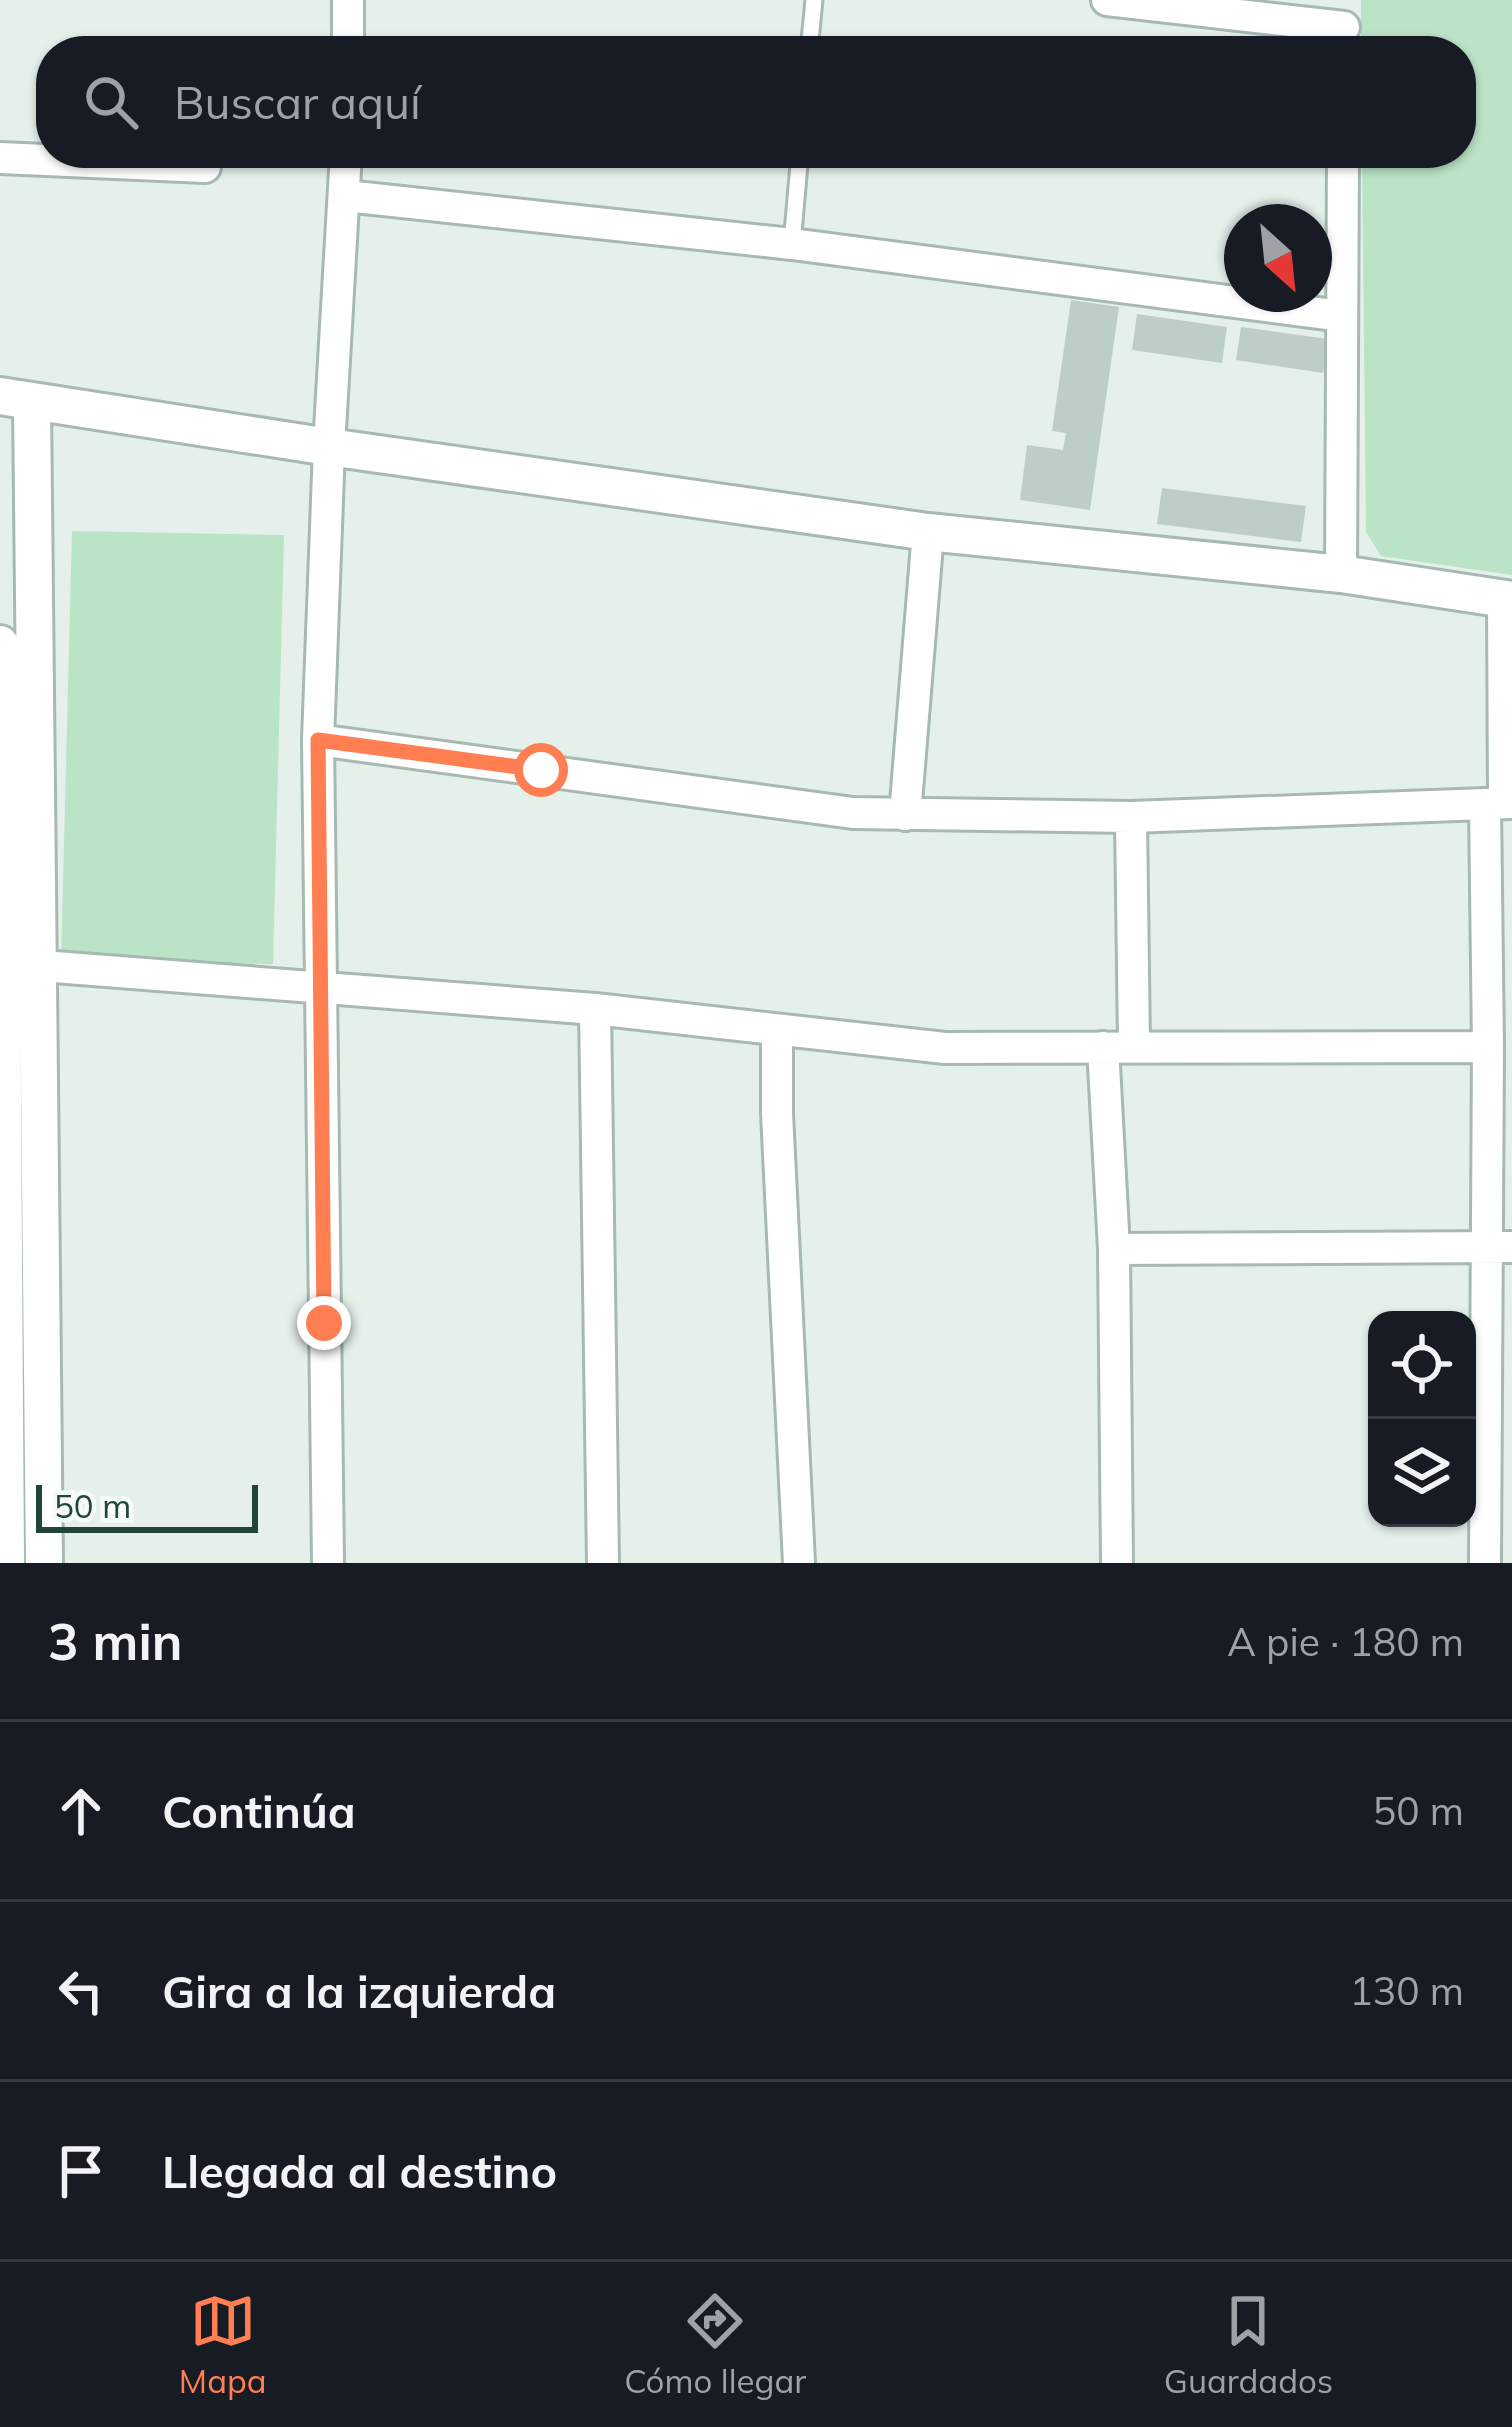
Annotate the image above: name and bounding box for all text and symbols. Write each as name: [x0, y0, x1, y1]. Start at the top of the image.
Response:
search box: [36, 36, 1476, 168]
icon: search: [78, 69, 144, 135]
text: Buscar aquí: [174, 74, 421, 130]
north arrow: [1224, 204, 1332, 312]
route start: [514, 743, 568, 797]
route end: [297, 1296, 351, 1350]
map controls: [1368, 1311, 1476, 1527]
button: locate: [1368, 1311, 1476, 1419]
button: layers: [1368, 1419, 1476, 1527]
scale bar: [36, 1479, 258, 1532]
text: 50 m: [54, 1485, 131, 1526]
text: 3 min: [48, 1609, 183, 1673]
text: A pie · 180 m: [1227, 1617, 1464, 1666]
icon: ahead: [48, 1778, 114, 1844]
text: Continúa: [162, 1783, 356, 1839]
text: 50 m: [1373, 1786, 1464, 1835]
icon: left: [48, 1958, 114, 2024]
text: Gira a la izquierda: [162, 1963, 556, 2019]
text: 130 m: [1349, 1966, 1464, 2015]
icon: arrive: [48, 2138, 114, 2204]
text: Llegada al destino: [162, 2143, 557, 2199]
tab: Mapa: [179, 2288, 267, 2401]
tab: Cómo llegar: [624, 2288, 806, 2401]
tab: Guardados: [1164, 2288, 1333, 2401]

